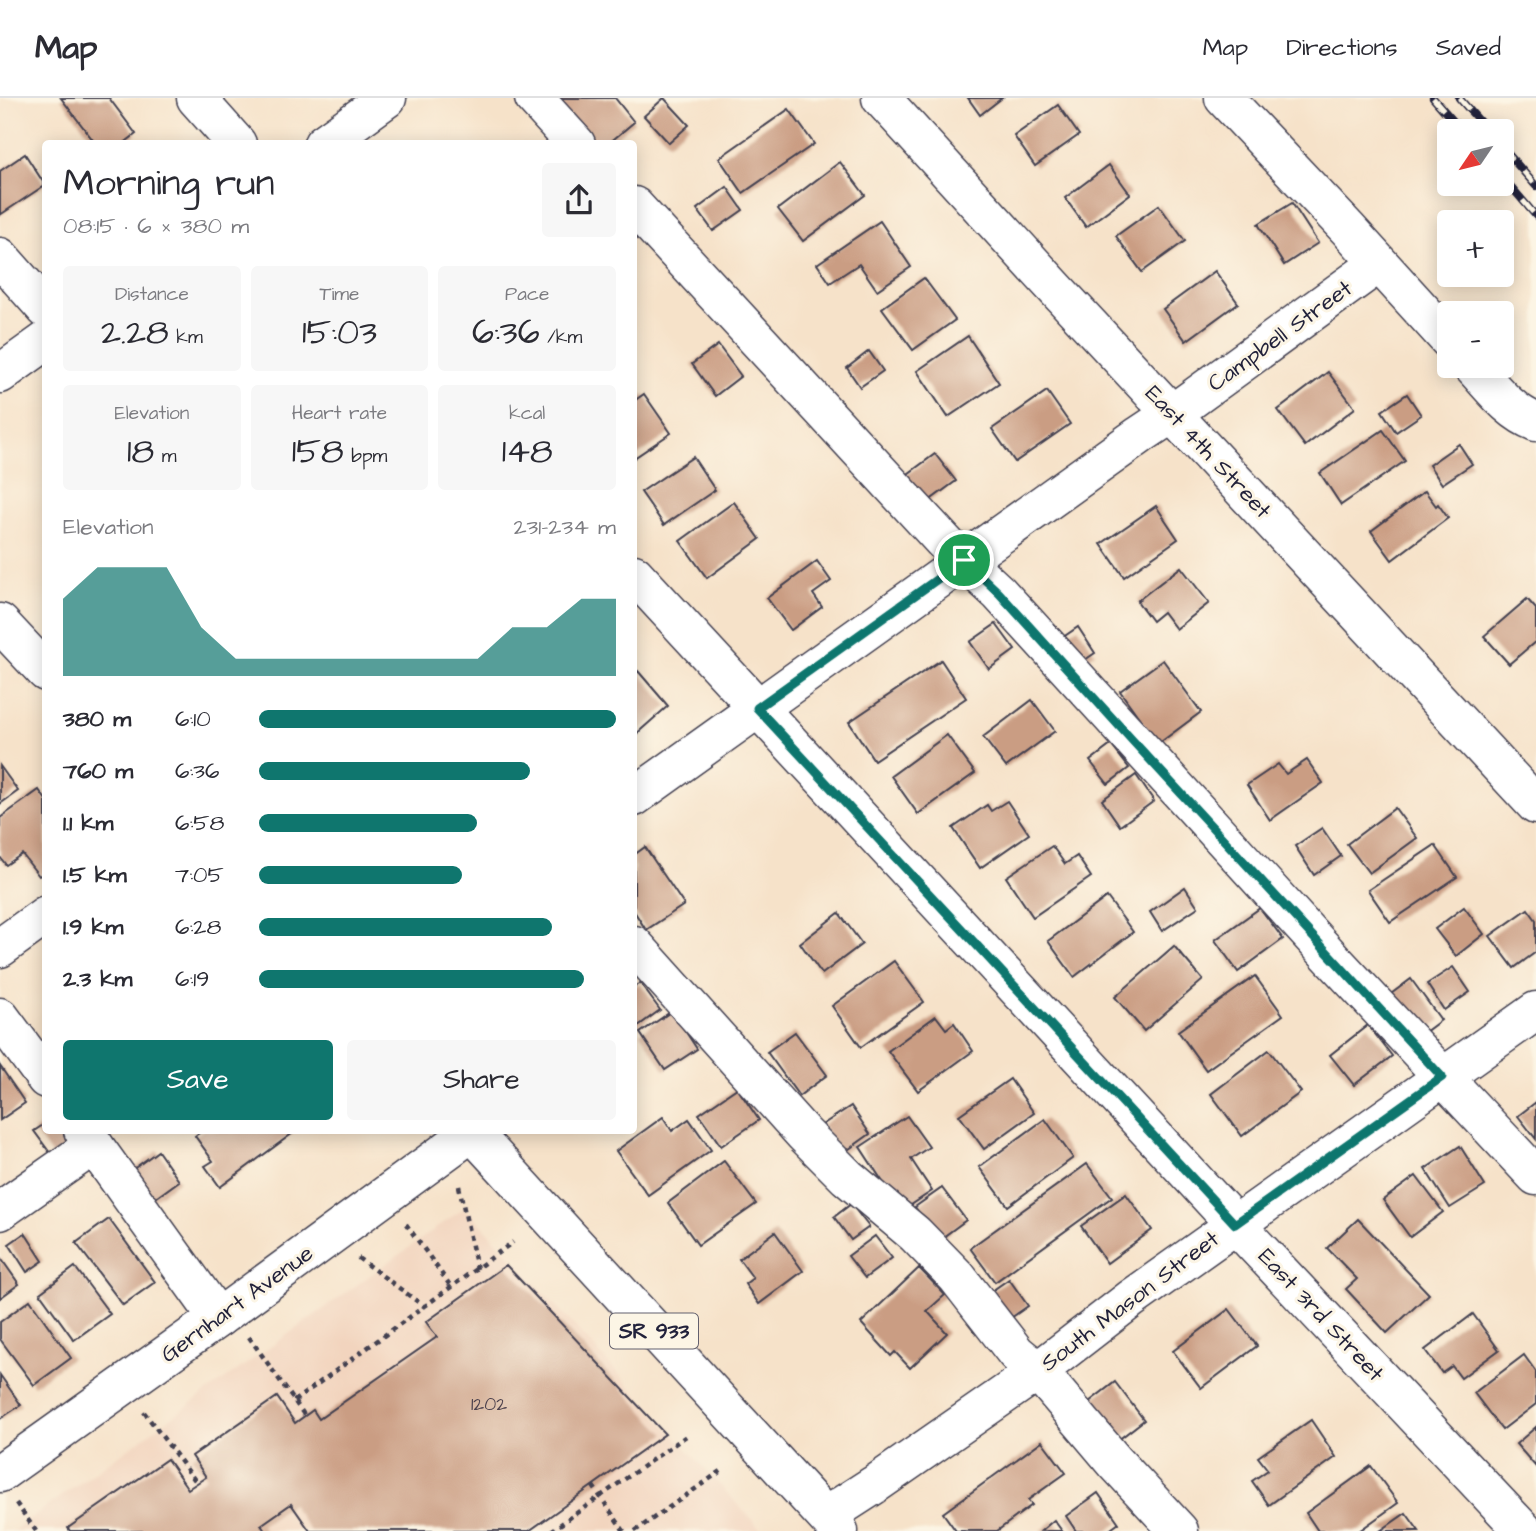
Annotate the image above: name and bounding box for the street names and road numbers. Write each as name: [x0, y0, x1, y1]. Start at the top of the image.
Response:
street label: Campbell Street: [1201, 272, 1359, 399]
street label: East 4th Street: [1138, 378, 1279, 526]
street label: South Mason Street: [1034, 1223, 1227, 1379]
street label: Gernhart Avenue: [154, 1238, 320, 1370]
street label: East 3rd Street: [1251, 1241, 1392, 1389]
road number: SR 933: [610, 1314, 698, 1348]

